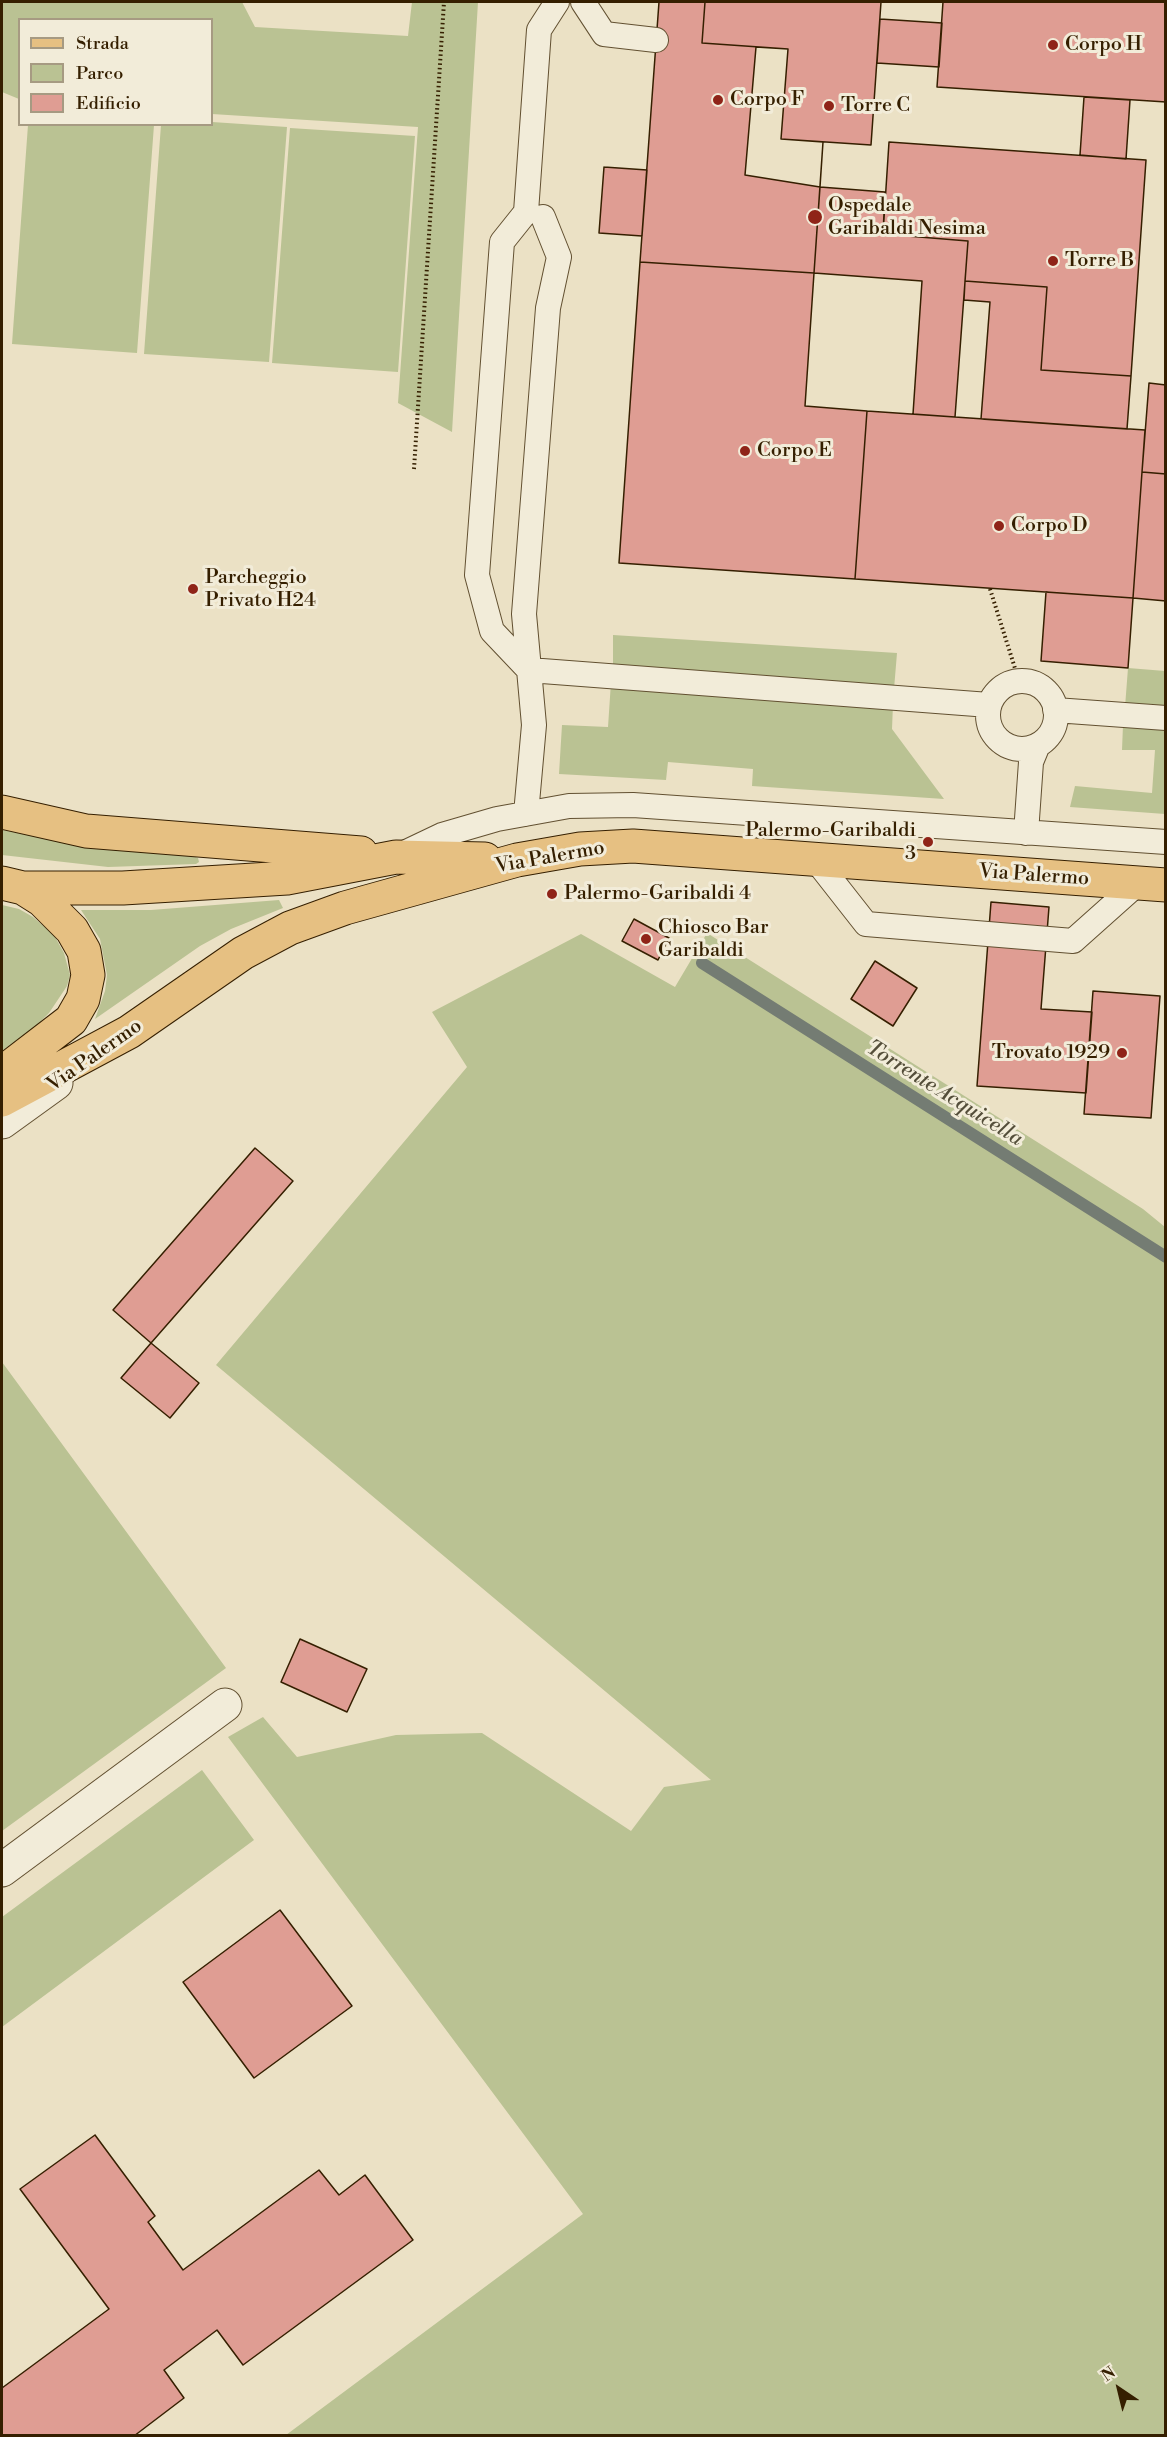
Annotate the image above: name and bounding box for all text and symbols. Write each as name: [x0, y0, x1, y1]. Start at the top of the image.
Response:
legend: [18, 18, 213, 126]
text: Strada: [76, 32, 129, 55]
place label: Corpo H: [1065, 33, 1142, 57]
marker: Corpo H: [1046, 38, 1060, 52]
text: Parco: [76, 62, 123, 85]
place label: Corpo F: [730, 88, 804, 112]
text: Edificio: [76, 92, 141, 115]
marker: Corpo F: [711, 93, 725, 107]
place label: Torre C: [841, 94, 910, 118]
marker: Torre C: [822, 99, 836, 113]
place label: Ospedale Garibaldi Nesima: [828, 194, 986, 241]
marker: Ospedale Garibaldi Nesima: [806, 208, 824, 226]
place label: Torre B: [1065, 249, 1134, 273]
marker: Torre B: [1046, 254, 1060, 268]
place label: Corpo E: [757, 439, 832, 463]
marker: Corpo E: [738, 444, 752, 458]
place label: Corpo D: [1011, 514, 1088, 538]
marker: Corpo D: [992, 519, 1006, 533]
place label: Parcheggio Privato H24: [205, 566, 316, 613]
marker: Parcheggio Privato H24: [186, 582, 200, 596]
place label: Palermo-Garibaldi 3: [745, 819, 916, 866]
marker: Palermo-Garibaldi 3: [921, 835, 935, 849]
street label: Via Palermo: [493, 837, 607, 879]
street label: Via Palermo: [978, 860, 1090, 892]
place label: Palermo-Garibaldi 4: [564, 882, 751, 906]
marker: Palermo-Garibaldi 4: [545, 887, 559, 901]
place label: Chiosco Bar Garibaldi: [658, 916, 769, 963]
marker: Chiosco Bar Garibaldi: [639, 932, 653, 946]
street label: Via Palermo: [43, 1014, 147, 1098]
water label: Torrente Acquicella: [861, 1036, 1027, 1152]
place label: Trovato 1929: [992, 1041, 1110, 1065]
marker: Trovato 1929: [1115, 1046, 1129, 1060]
north arrow: [1089, 2359, 1149, 2419]
text: N: [1098, 2362, 1120, 2386]

